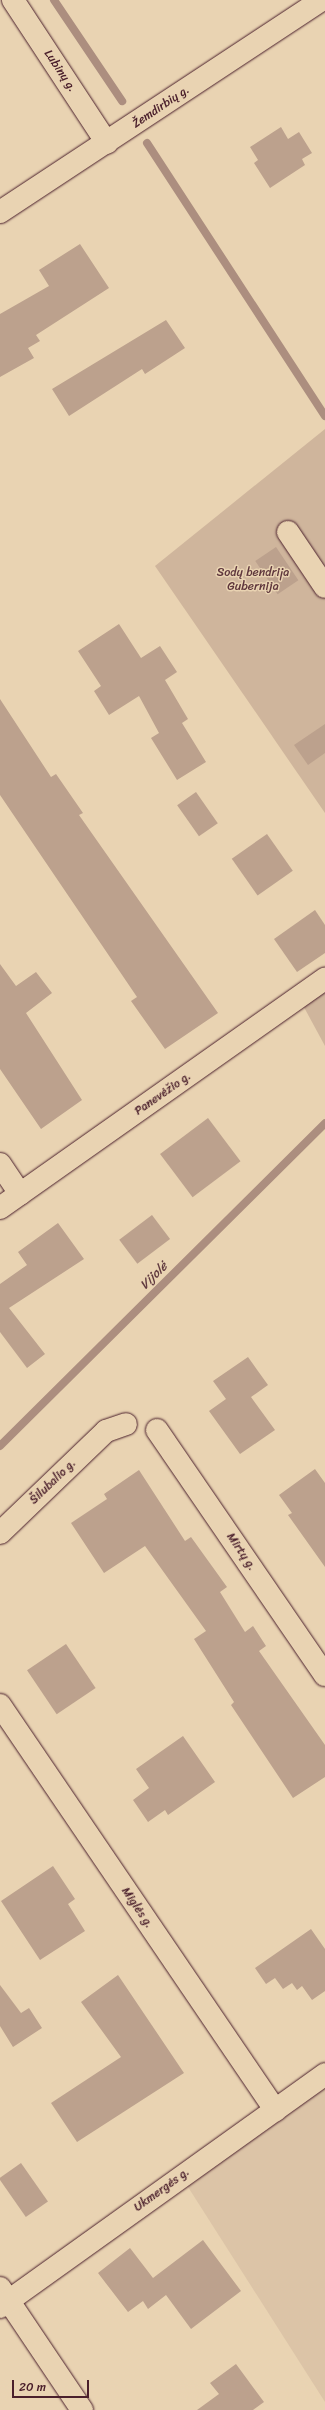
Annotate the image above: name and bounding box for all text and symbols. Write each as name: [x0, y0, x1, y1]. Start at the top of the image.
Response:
street label: Lubinų g.: [41, 47, 79, 95]
street label: Žemdirbių g.: [130, 83, 192, 131]
park label: Sodų bendrija Gubernija: [216, 566, 290, 594]
street label: Panevėžio g.: [132, 1069, 194, 1119]
water label: Vijolė: [137, 1259, 171, 1293]
street label: Šilubalio g.: [27, 1456, 79, 1508]
street label: Mirtų g.: [223, 1530, 259, 1574]
street label: Miglės g.: [118, 1885, 156, 1931]
street label: Ukmergės g.: [131, 2165, 193, 2215]
scale bar: [14, 2372, 91, 2398]
text: 20 m: [19, 2376, 46, 2398]

